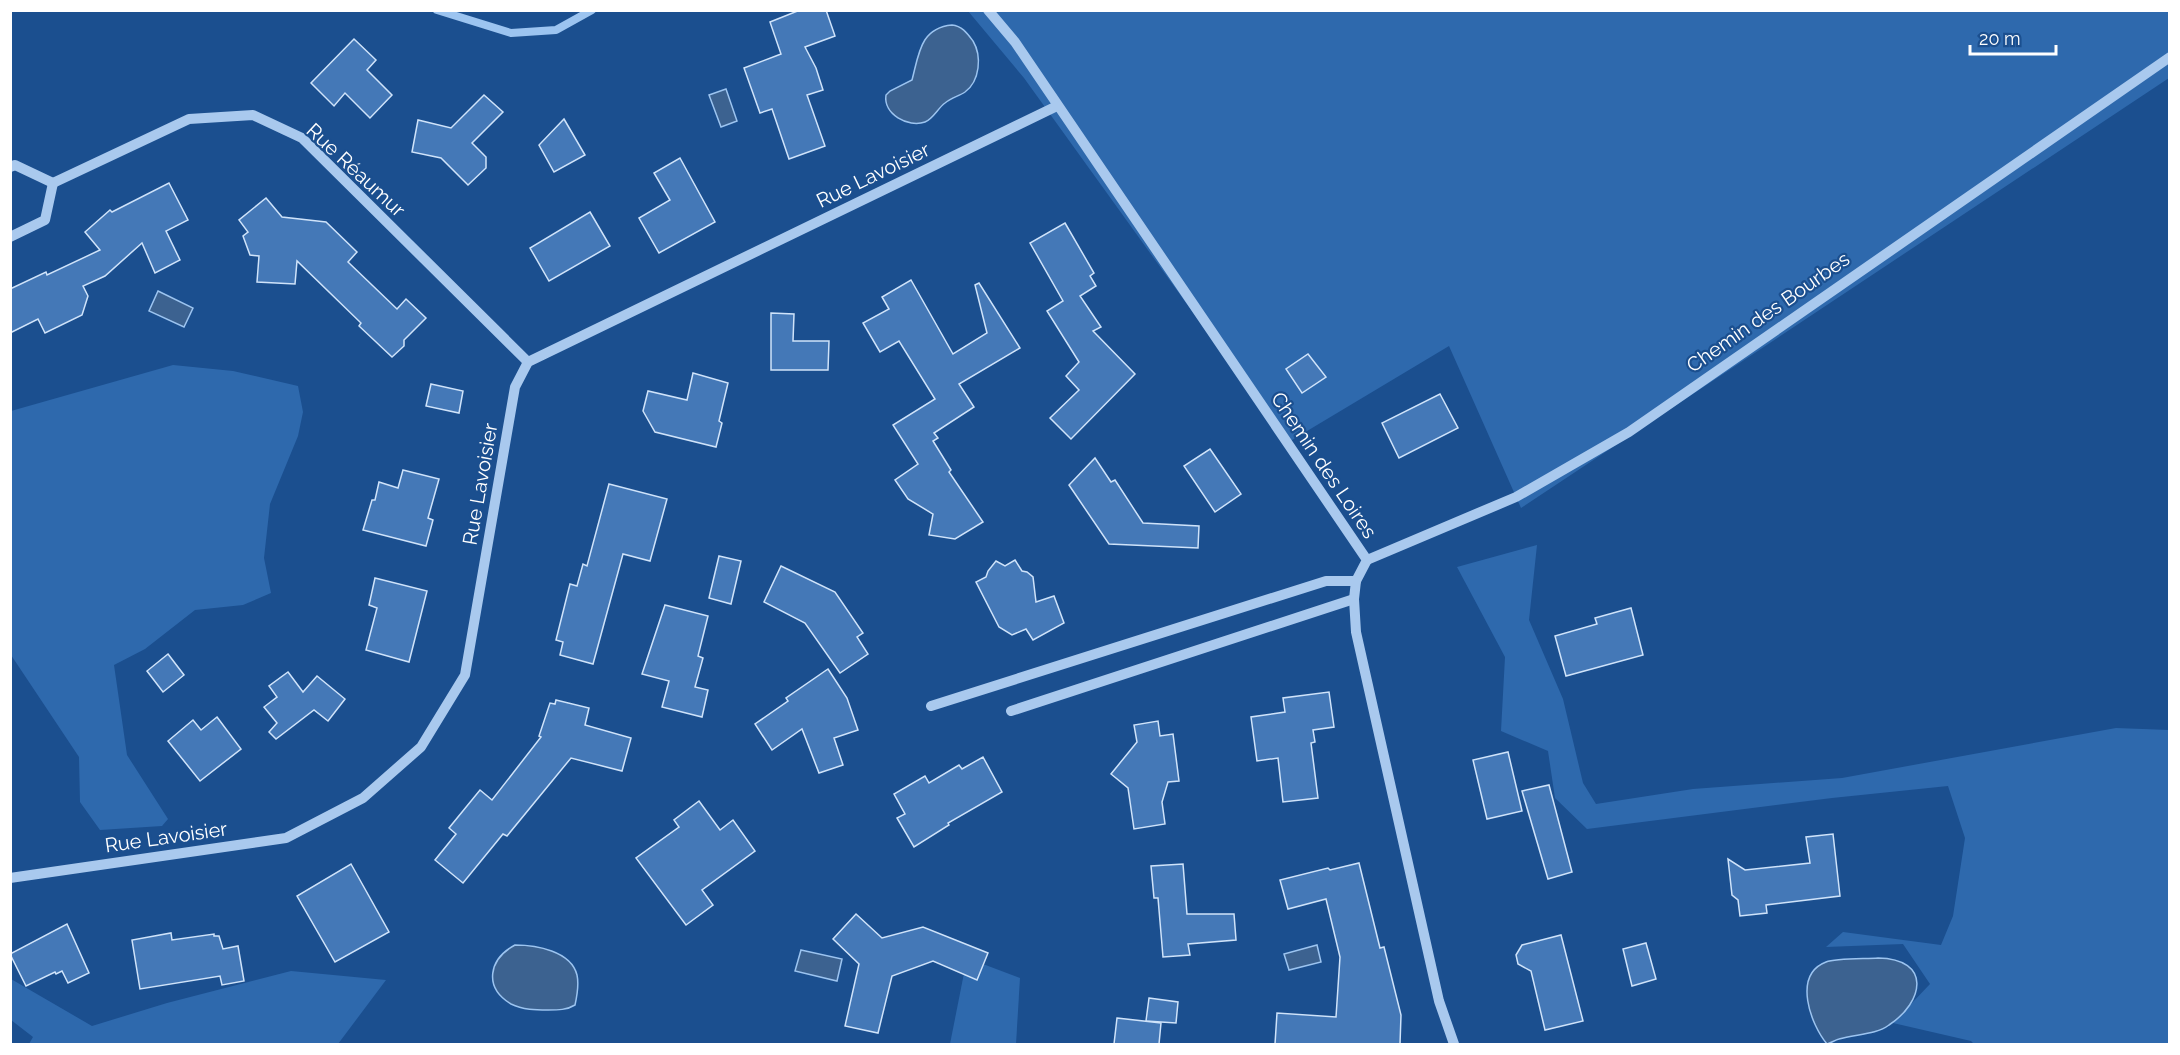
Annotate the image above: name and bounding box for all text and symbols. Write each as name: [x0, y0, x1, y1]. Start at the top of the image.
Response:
scale bar: [1970, 18, 2056, 56]
text: 20 m: [1979, 28, 2021, 49]
street label: Rue Réaumur: [302, 118, 410, 222]
street label: Rue Lavoisier: [812, 137, 934, 213]
street label: Chemin des Bourbes: [1682, 247, 1854, 377]
street label: Chemin des Loires: [1266, 387, 1382, 543]
street label: Rue Lavoisier: [457, 421, 503, 547]
street label: Rue Lavoisier: [103, 817, 229, 857]

